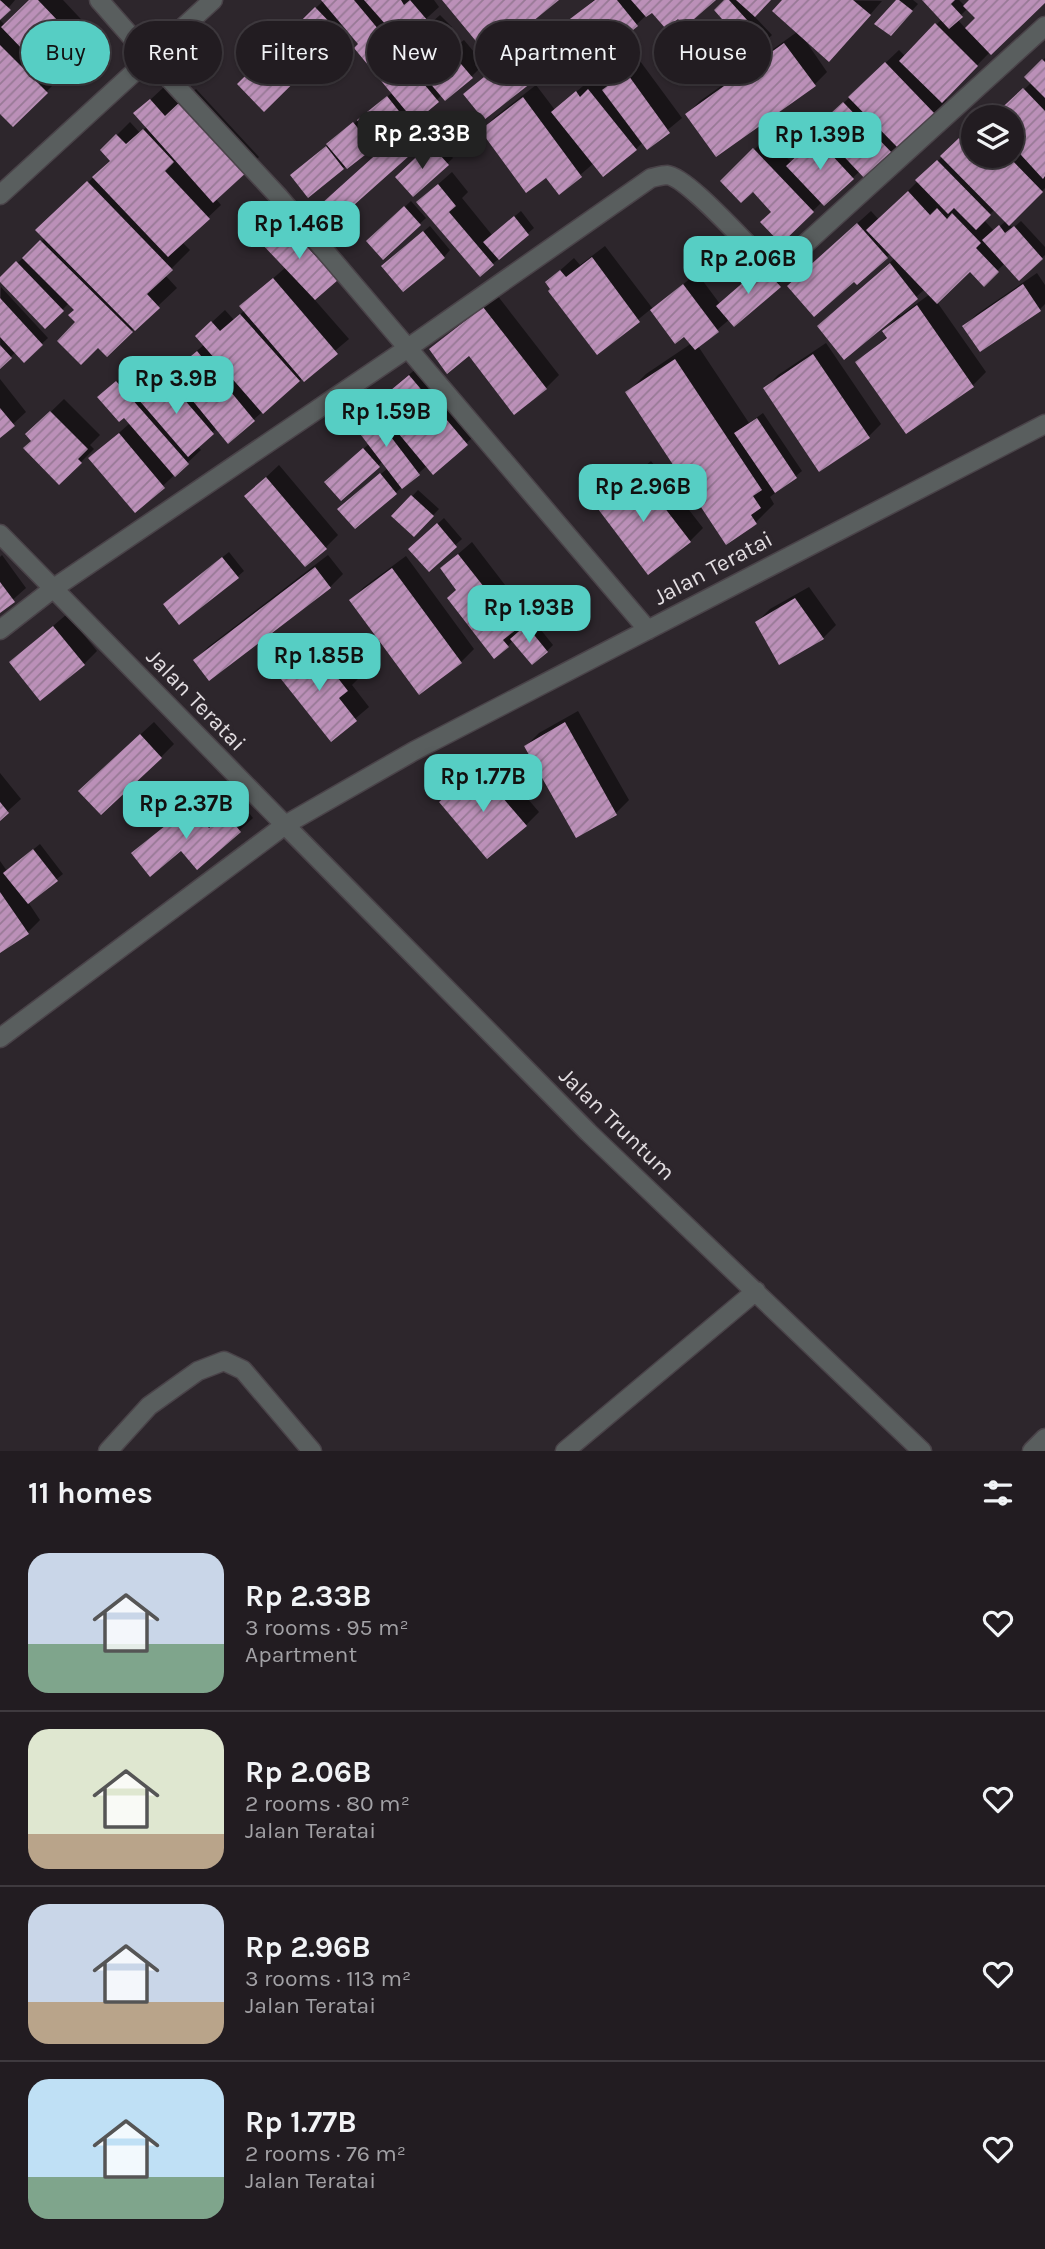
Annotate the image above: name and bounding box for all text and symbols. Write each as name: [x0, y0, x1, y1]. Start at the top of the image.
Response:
chip: Buy: [21, 21, 110, 84]
chip: Rent: [124, 21, 222, 84]
chip: Filters: [236, 21, 353, 84]
chip: New: [367, 21, 461, 84]
chip: Apartment: [475, 21, 640, 84]
chip: House: [654, 21, 771, 84]
map controls: [961, 105, 1024, 168]
button: layers: [961, 105, 1024, 168]
pin: Rp 2.33B: [350, 111, 494, 171]
pin: Rp 1.39B: [748, 113, 892, 172]
text: Rp 2.33B: [373, 120, 471, 147]
text: Rp 1.39B: [774, 121, 866, 148]
pin: Rp 1.46B: [227, 202, 371, 261]
text: Rp 1.46B: [254, 210, 344, 237]
pin: Rp 2.06B: [676, 236, 820, 296]
text: Rp 2.06B: [700, 245, 796, 272]
pin: Rp 3.9B: [111, 356, 241, 416]
text: Rp 3.9B: [135, 365, 217, 392]
pin: Rp 1.59B: [314, 390, 458, 449]
text: Rp 1.59B: [341, 398, 431, 425]
pin: Rp 2.96B: [571, 464, 715, 524]
text: Rp 2.96B: [595, 473, 691, 500]
street label: Jalan Teratai: [649, 525, 777, 611]
pin: Rp 1.93B: [457, 586, 601, 645]
text: Rp 1.93B: [483, 594, 575, 621]
pin: Rp 1.85B: [247, 634, 391, 693]
text: Rp 1.85B: [274, 642, 364, 669]
street label: Jalan Teratai: [141, 643, 251, 757]
pin: Rp 1.77B: [411, 754, 555, 814]
text: Rp 1.77B: [440, 763, 526, 790]
pin: Rp 2.37B: [114, 782, 258, 841]
text: Rp 2.37B: [139, 790, 233, 817]
street label: Jalan Truntum: [554, 1062, 680, 1186]
icon: filters: [979, 1474, 1017, 1512]
text: 11 homes: [28, 1475, 153, 1511]
text: Rp 2.33B: [245, 1578, 372, 1614]
icon: home: [84, 1581, 168, 1665]
icon: heart: [979, 1604, 1017, 1642]
text: 3 rooms · 95 m²: [245, 1614, 409, 1641]
text: Apartment: [245, 1641, 357, 1668]
text: Rp 2.06B: [245, 1754, 371, 1790]
icon: home: [84, 1757, 168, 1841]
icon: heart: [979, 1780, 1017, 1818]
text: 2 rooms · 80 m²: [245, 1790, 410, 1817]
text: Jalan Teratai: [245, 1817, 376, 1844]
text: Rp 2.96B: [245, 1929, 371, 1965]
icon: home: [84, 1932, 168, 2016]
icon: heart: [979, 1955, 1017, 1993]
text: 3 rooms · 113 m²: [245, 1965, 411, 1992]
text: Jalan Teratai: [245, 1992, 376, 2019]
text: Rp 1.77B: [245, 2104, 357, 2140]
icon: home: [84, 2107, 168, 2191]
icon: heart: [979, 2130, 1017, 2168]
text: 2 rooms · 76 m²: [245, 2140, 406, 2167]
text: Jalan Teratai: [245, 2167, 376, 2194]

